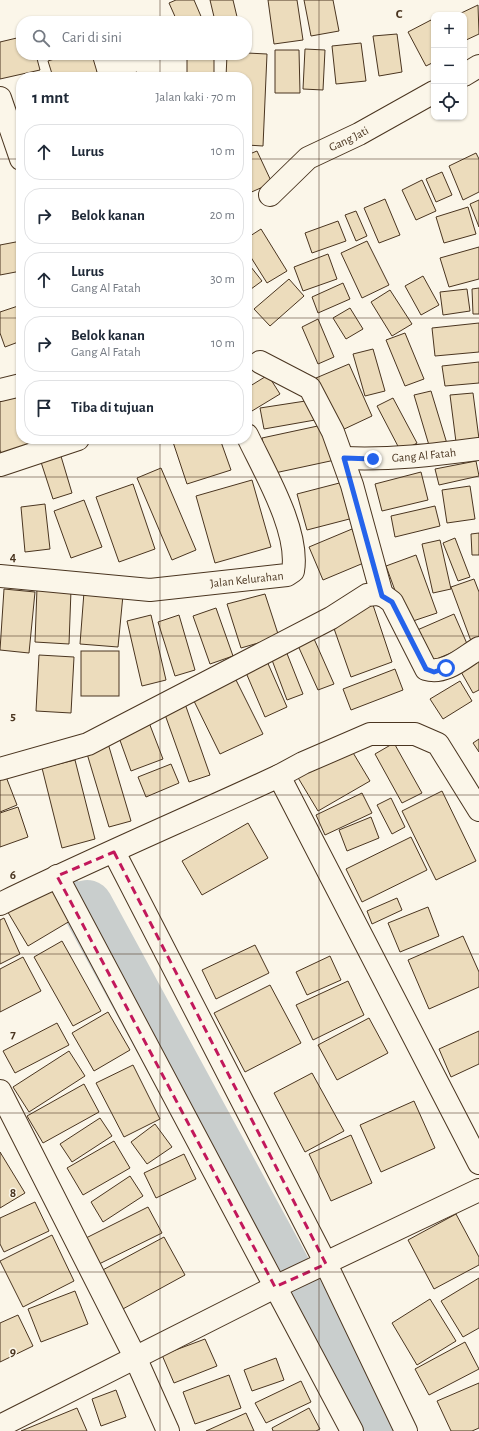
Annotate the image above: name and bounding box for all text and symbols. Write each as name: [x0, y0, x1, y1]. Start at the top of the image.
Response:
text: C: [396, 8, 403, 21]
map controls: [431, 12, 467, 120]
button: +: [431, 12, 467, 48]
search box: [16, 16, 252, 60]
icon: search: [30, 27, 52, 49]
text: Cari di sini: [62, 30, 122, 45]
button: −: [431, 48, 467, 84]
button: locate: [431, 84, 467, 120]
text: 1 mnt: [32, 89, 69, 106]
text: Jalan kaki · 70 m: [155, 91, 236, 104]
street label: Gang Jati: [327, 124, 370, 153]
icon: ahead: [33, 141, 55, 163]
text: Lurus: [71, 144, 104, 159]
text: 10 m: [211, 145, 235, 158]
icon: right: [33, 205, 55, 227]
text: Belok kanan: [71, 208, 145, 223]
text: 20 m: [210, 209, 235, 222]
text: Lurus: [71, 264, 104, 279]
icon: ahead: [33, 269, 55, 291]
text: 30 m: [210, 273, 235, 286]
text: Gang Al Fatah: [71, 282, 141, 295]
text: Belok kanan: [71, 328, 145, 343]
icon: right: [33, 333, 55, 355]
text: 10 m: [211, 337, 235, 350]
text: Gang Al Fatah: [71, 346, 141, 359]
icon: arrive: [33, 397, 55, 419]
text: Tiba di tujuan: [71, 400, 154, 415]
street label: Gang Al Fatah: [391, 446, 457, 464]
route end: [364, 450, 382, 468]
text: 4: [10, 551, 17, 564]
street label: Jalan Kelurahan: [210, 569, 284, 589]
route start: [437, 659, 455, 677]
text: 5: [10, 710, 16, 723]
text: 6: [10, 869, 16, 882]
text: 7: [10, 1028, 16, 1041]
text: 8: [10, 1187, 16, 1200]
text: 9: [10, 1346, 16, 1359]

